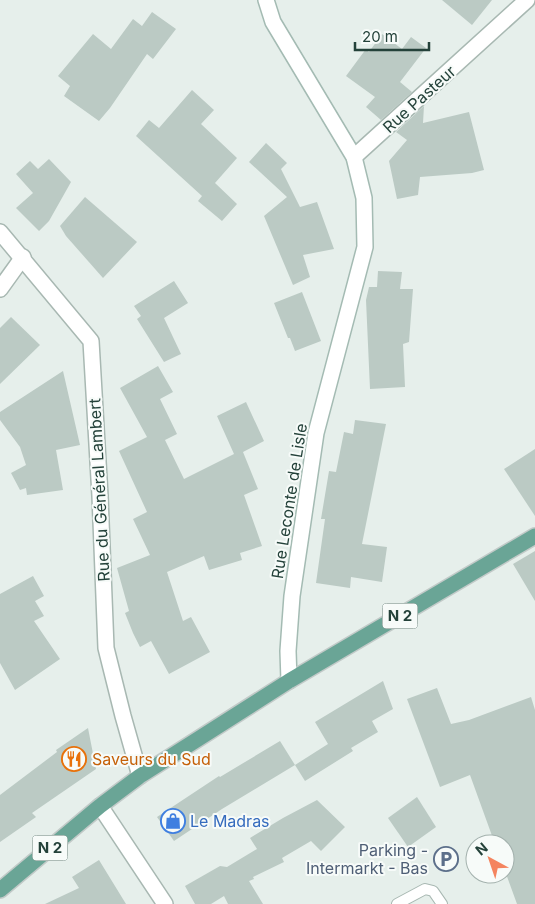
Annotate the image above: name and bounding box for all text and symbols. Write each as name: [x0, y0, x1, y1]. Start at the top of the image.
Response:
scale bar: [355, 20, 429, 52]
text: 20 m: [362, 27, 398, 46]
street label: Rue Pasteur: [378, 61, 460, 137]
street label: Rue du Général Lambert: [84, 398, 114, 582]
street label: Rue Leconte de Lisle: [267, 422, 311, 580]
road number: N 2: [382, 604, 418, 628]
restaurant icon: Saveurs du Sud: [61, 746, 87, 772]
place label: Saveurs du Sud: [92, 749, 211, 769]
shop icon: Le Madras: [160, 808, 186, 834]
place label: Le Madras: [190, 811, 270, 831]
north arrow: [465, 834, 515, 884]
road number: N 2: [32, 836, 68, 860]
text: N: [472, 839, 491, 859]
place label: Parking - Intermarkt - Bas: [306, 840, 428, 878]
parking icon: Parking - Intermarkt - Bas: [433, 846, 459, 872]

